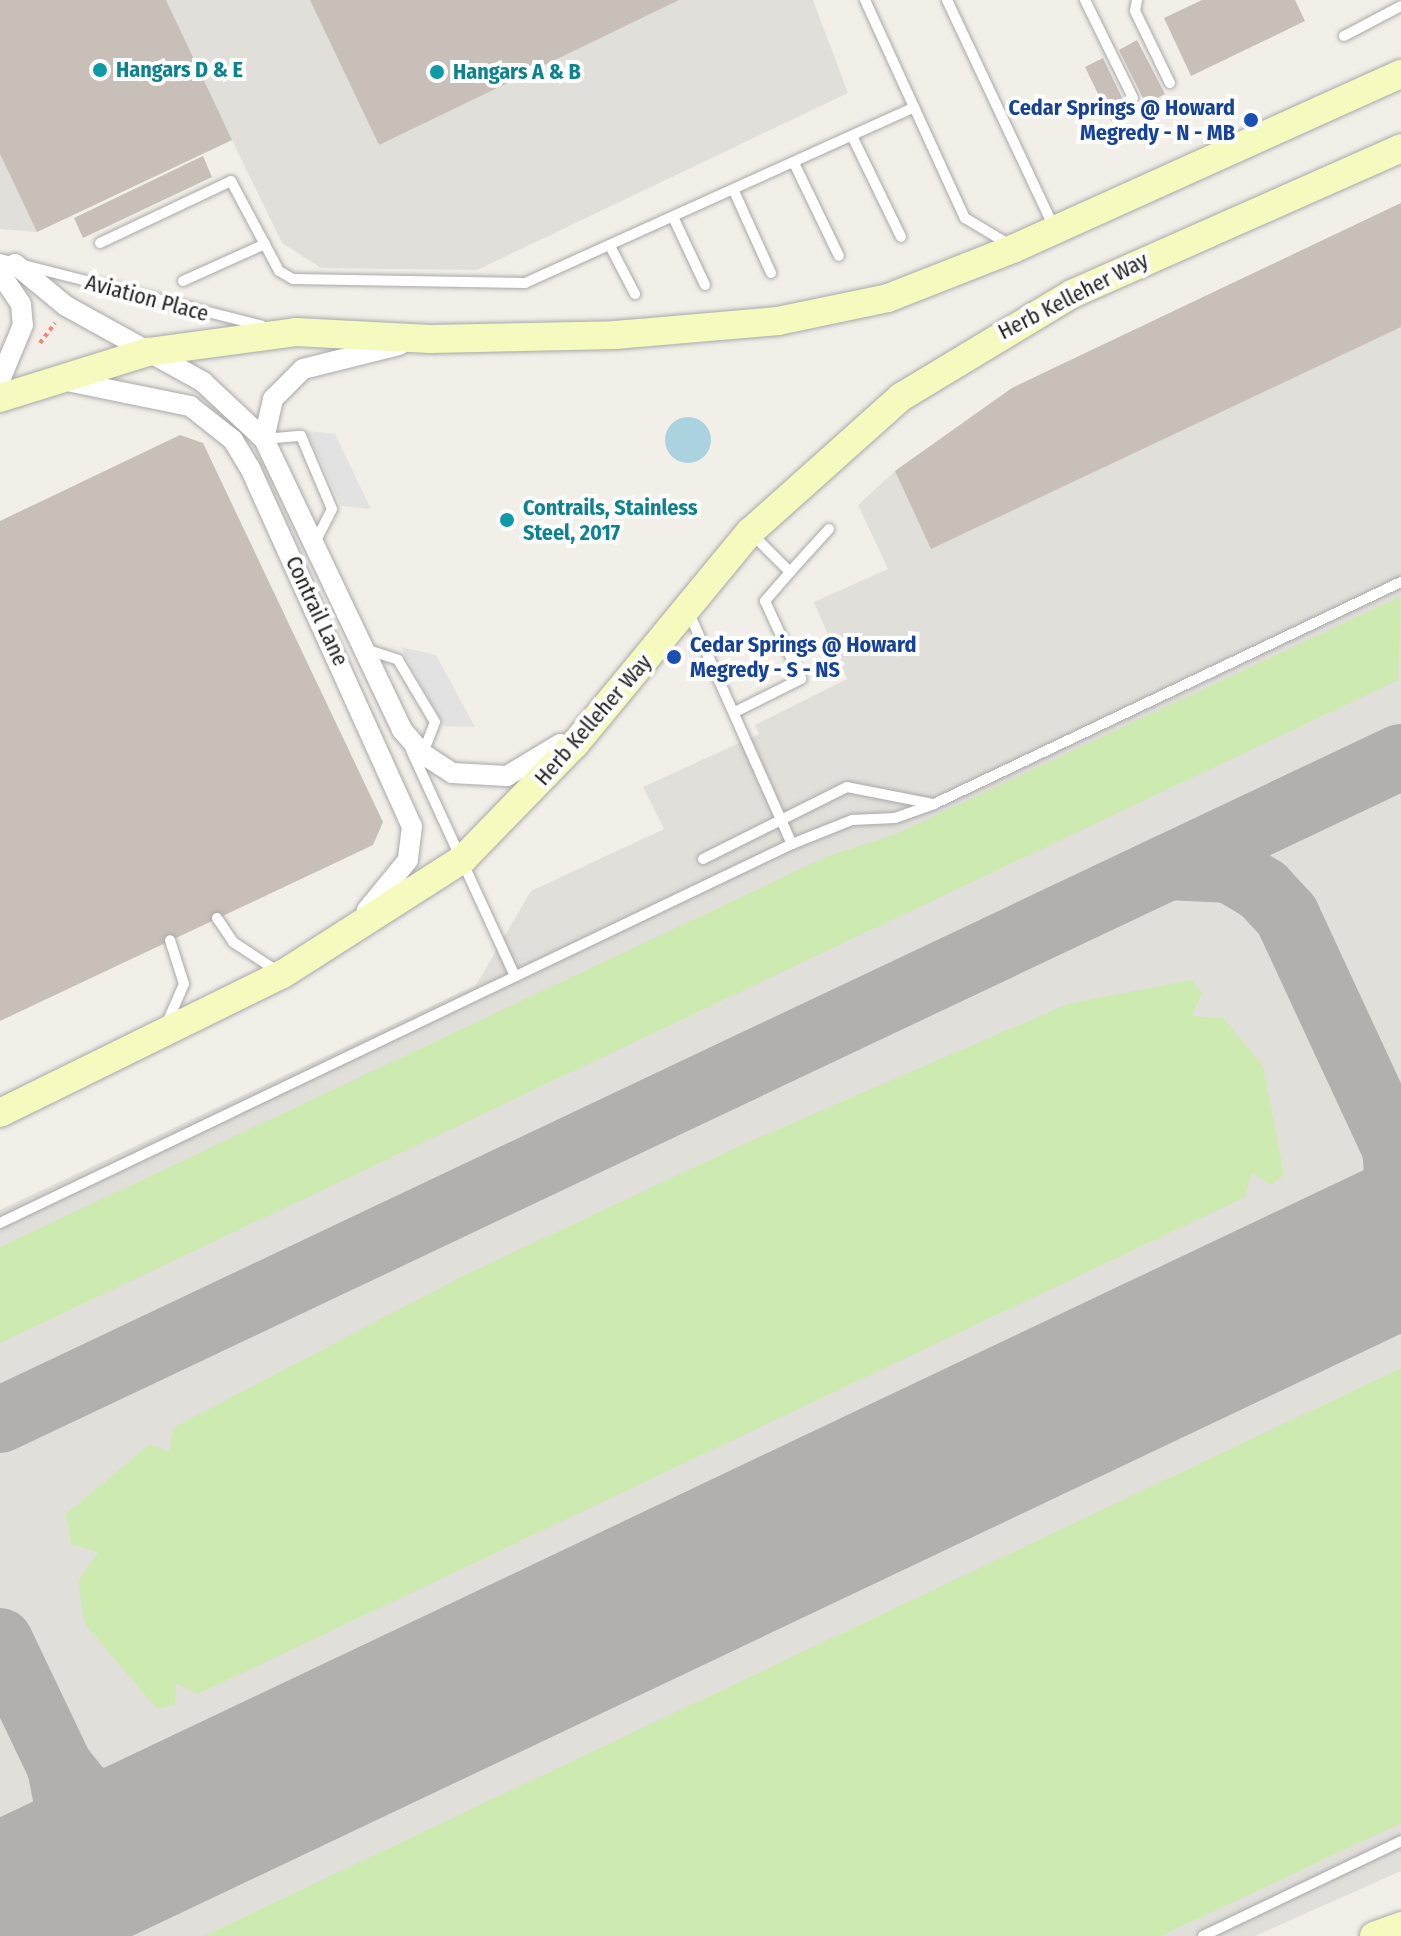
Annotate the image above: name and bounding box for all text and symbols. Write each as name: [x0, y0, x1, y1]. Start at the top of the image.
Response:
place label: Hangars D & E: [116, 57, 243, 83]
place label: Hangars A & B: [453, 59, 581, 85]
marker: Hangars D & E: [91, 61, 109, 79]
marker: Hangars A & B: [428, 63, 446, 81]
place label: Cedar Springs @ Howard Megredy - N - MB: [1009, 94, 1235, 146]
marker: Cedar Springs @ Howard Megredy - N - MB: [1242, 111, 1260, 129]
street label: Herb Kelleher Way: [994, 247, 1152, 345]
street label: Aviation Place: [83, 269, 211, 327]
place label: Contrails, Stainless Steel, 2017: [523, 494, 698, 546]
marker: Contrails, Stainless Steel, 2017: [498, 511, 516, 529]
street label: Contrail Lane: [280, 552, 354, 670]
place label: Cedar Springs @ Howard Megredy - S - NS: [690, 631, 916, 682]
marker: Cedar Springs @ Howard Megredy - S - NS: [665, 648, 683, 666]
street label: Herb Kelleher Way: [529, 649, 657, 791]

